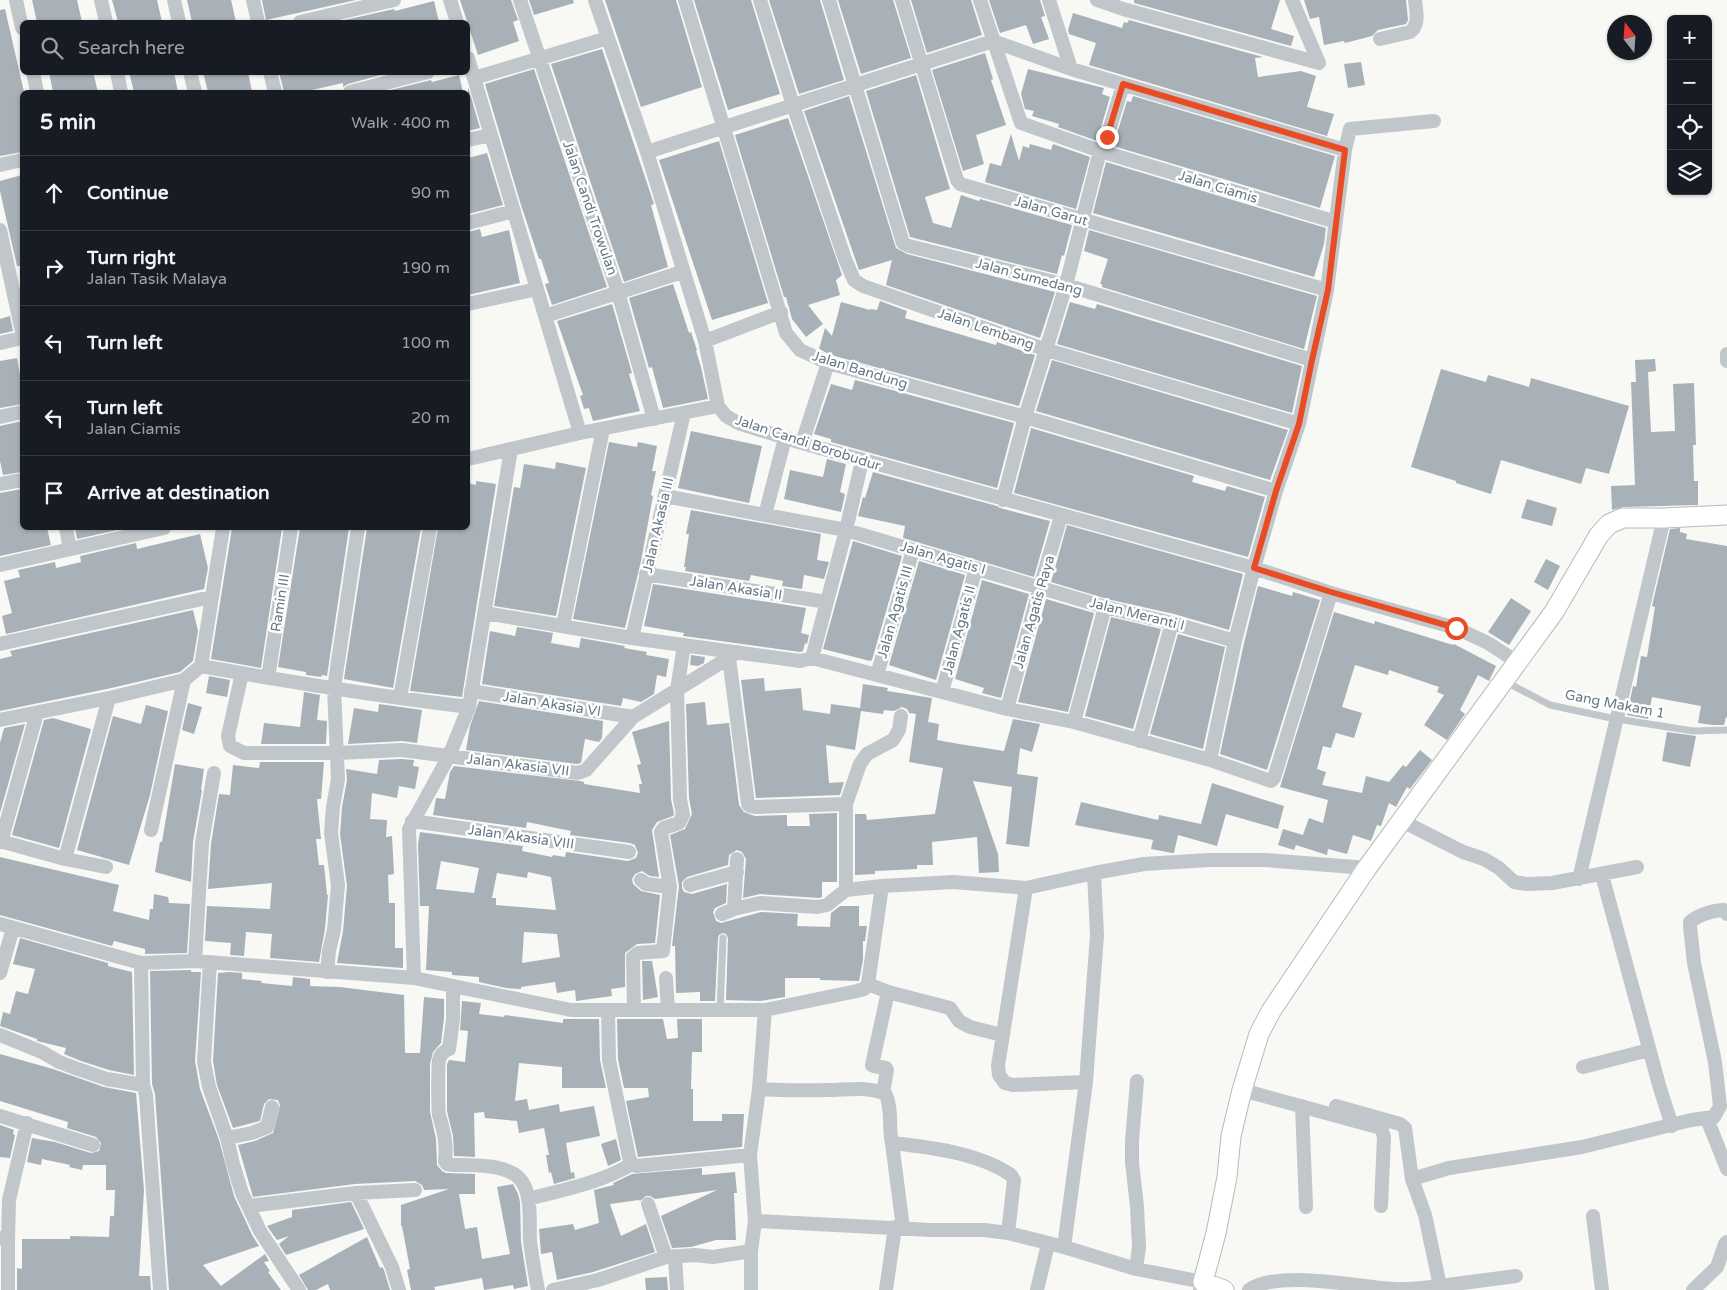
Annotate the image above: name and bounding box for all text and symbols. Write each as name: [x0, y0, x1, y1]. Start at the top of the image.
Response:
north arrow: [1607, 15, 1652, 60]
map controls: [1667, 15, 1712, 195]
button: +: [1667, 15, 1712, 60]
search box: [20, 20, 470, 75]
icon: search: [38, 34, 66, 62]
text: Search here: [78, 37, 185, 59]
button: −: [1667, 60, 1712, 105]
button: locate: [1667, 105, 1712, 150]
text: 5 min: [40, 110, 96, 135]
text: Walk · 400 m: [351, 113, 450, 133]
route end: [1096, 126, 1119, 149]
street label: Jalan Candi Trowulan: [559, 139, 621, 277]
button: layers: [1667, 150, 1712, 195]
street label: Jalan Ciamis: [1176, 167, 1260, 207]
icon: ahead: [40, 179, 68, 207]
text: Continue: [87, 182, 169, 204]
text: 90 m: [411, 183, 450, 203]
street label: Jalan Garut: [1012, 192, 1090, 230]
text: Turn right: [87, 247, 175, 269]
icon: right: [40, 254, 68, 282]
street label: Jalan Sumedang: [974, 255, 1084, 299]
text: 190 m: [401, 258, 450, 278]
text: Jalan Tasik Malaya: [87, 269, 227, 289]
street label: Jalan Lembang: [936, 305, 1036, 353]
icon: left: [40, 329, 68, 357]
text: Turn left: [87, 332, 163, 354]
text: 100 m: [401, 333, 450, 353]
street label: Jalan Bandung: [810, 347, 910, 393]
text: Turn left: [87, 397, 163, 419]
icon: left: [40, 404, 68, 432]
text: 20 m: [411, 408, 450, 428]
street label: Jalan Candi Borobudur: [733, 411, 883, 475]
text: Jalan Ciamis: [87, 419, 181, 439]
street label: Jalan Akasia III: [639, 476, 677, 574]
icon: arrive: [40, 479, 68, 507]
text: Arrive at destination: [87, 482, 270, 504]
street label: Jalan Agatis I: [898, 538, 988, 578]
street label: Jalan Agatis Raya: [1010, 553, 1058, 671]
street label: Jalan Agatis III: [874, 564, 916, 660]
street label: Jalan Akasia II: [689, 572, 783, 604]
street label: Ramin III: [267, 573, 293, 633]
street label: Jalan Agatis II: [939, 583, 979, 677]
street label: Jalan Meranti I: [1088, 594, 1186, 634]
route start: [1445, 617, 1468, 640]
street label: Gang Makam 1: [1564, 686, 1666, 722]
street label: Jalan Akasia VI: [502, 688, 602, 720]
street label: Jalan Akasia VII: [466, 750, 570, 780]
street label: Jalan Akasia VIII: [467, 821, 575, 853]

